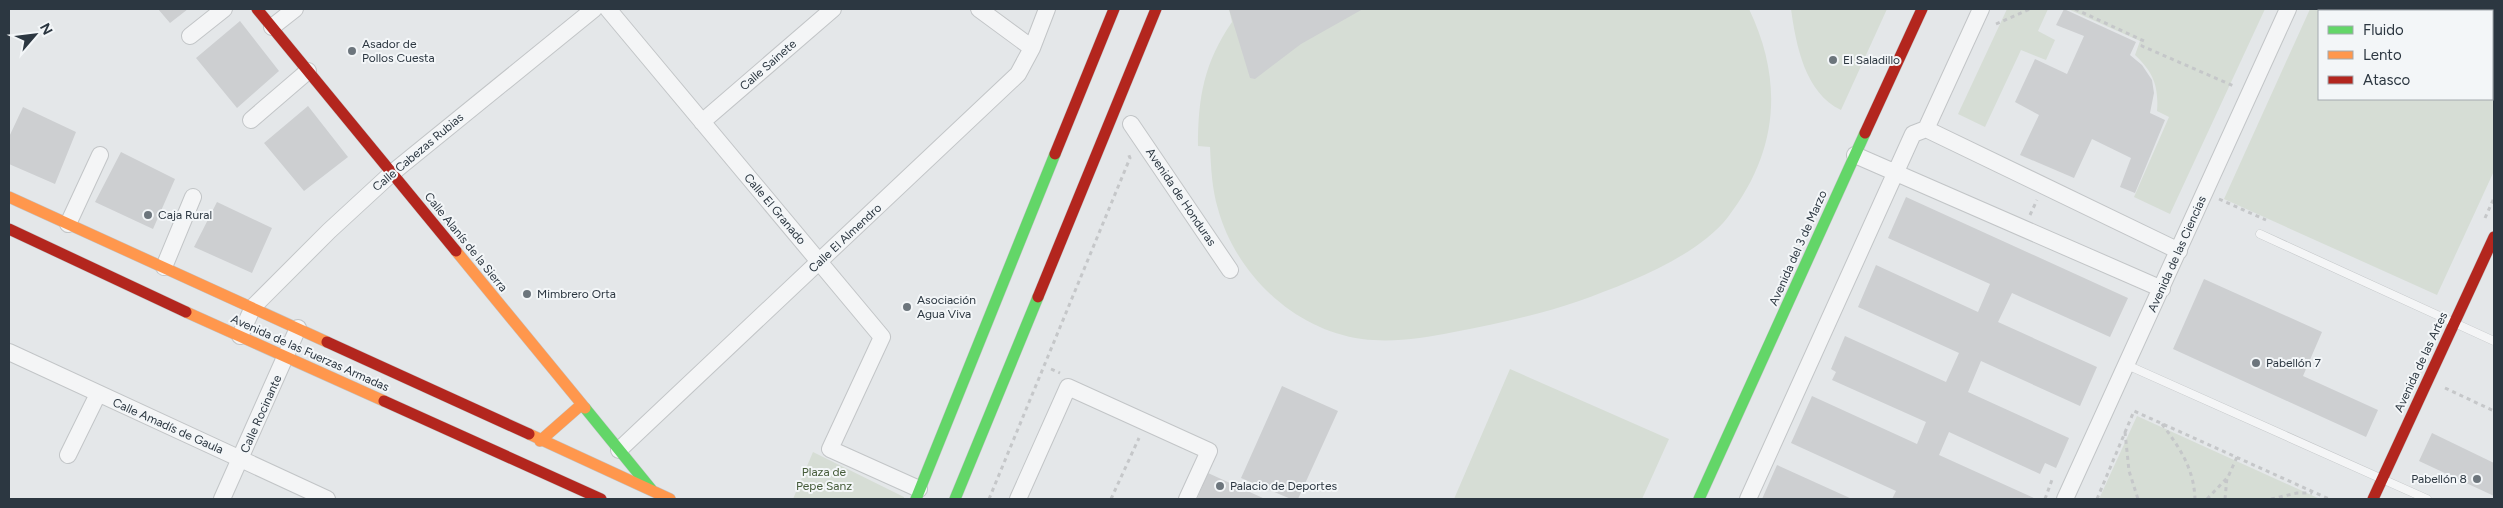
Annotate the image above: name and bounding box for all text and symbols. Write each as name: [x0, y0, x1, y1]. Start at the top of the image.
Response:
north arrow: [10, 10, 60, 60]
legend: [2318, 10, 2493, 100]
text: N: [36, 20, 56, 38]
text: Fluido: [2363, 21, 2404, 39]
street label: Calle Sainete: [737, 36, 799, 93]
place label: Asador de Pollos Cuesta: [362, 37, 435, 65]
marker: Asador de Pollos Cuesta: [346, 45, 358, 57]
text: Lento: [2363, 46, 2402, 64]
place label: El Saladillo: [1843, 53, 1900, 67]
marker: El Saladillo: [1827, 54, 1839, 66]
text: Atasco: [2363, 71, 2411, 89]
street label: Calle Cabezas Rubias: [370, 110, 467, 194]
street label: Avenida de Honduras: [1143, 145, 1219, 249]
street label: Calle El Granado: [741, 171, 809, 247]
street label: Avenida del 3 de Marzo: [1766, 188, 1830, 308]
street label: Calle Alanís de la Sierra: [422, 190, 510, 294]
street label: Avenida de las Ciencias: [2145, 193, 2209, 314]
street label: Calle El Almendro: [806, 201, 884, 275]
place label: Caja Rural: [158, 208, 212, 222]
marker: Caja Rural: [142, 209, 154, 221]
place label: Mimbrero Orta: [537, 287, 616, 301]
marker: Mimbrero Orta: [521, 288, 533, 300]
place label: Asociación Agua Viva: [917, 293, 976, 321]
marker: Asociación Agua Viva: [901, 301, 913, 313]
street label: Avenida de las Artes: [2392, 309, 2451, 414]
street label: Avenida de las Fuerzas Armadas: [229, 312, 392, 394]
place label: Pabellón 7: [2266, 356, 2321, 370]
marker: Pabellón 7: [2250, 357, 2262, 369]
street label: Calle Rocinante: [238, 372, 285, 455]
street label: Calle Amadís de Gaula: [110, 395, 226, 457]
park label: Plaza de Pepe Sanz: [796, 465, 852, 493]
place label: Pabellón 8: [2411, 472, 2467, 486]
marker: Pabellón 8: [2471, 473, 2483, 485]
place label: Palacio de Deportes: [1230, 479, 1337, 493]
marker: Palacio de Deportes: [1214, 480, 1226, 492]

